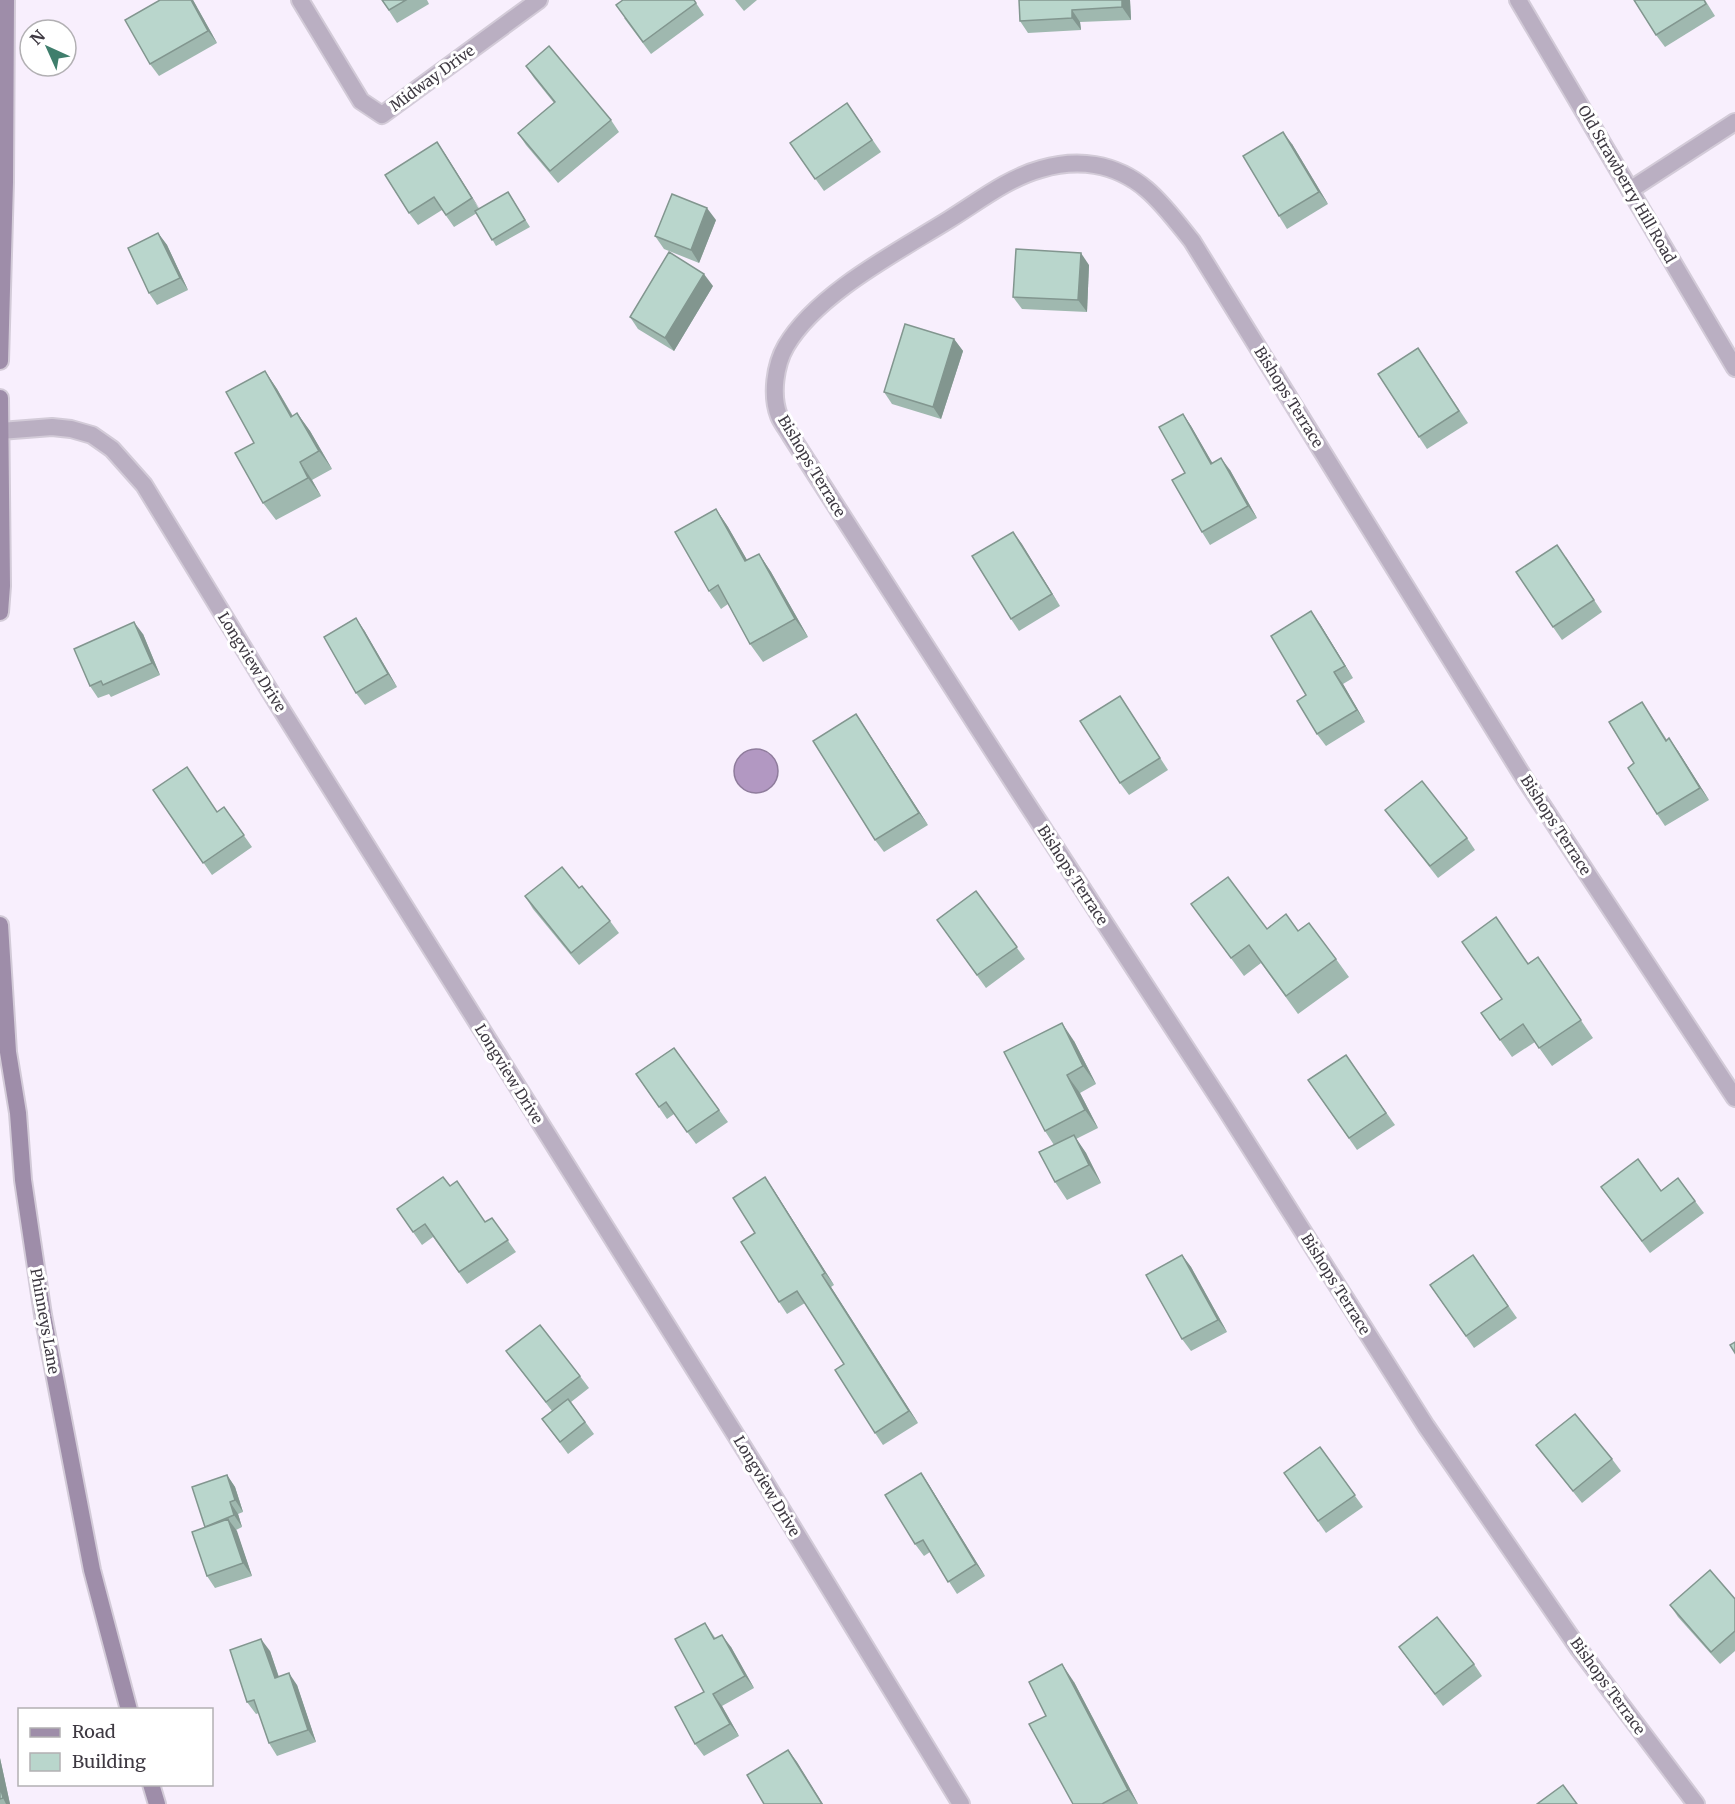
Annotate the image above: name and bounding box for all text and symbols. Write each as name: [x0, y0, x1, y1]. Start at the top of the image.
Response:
north arrow: [18, 18, 78, 78]
text: N: [26, 26, 49, 49]
street label: Midway Drive: [386, 41, 478, 115]
street label: Old Strawberry Hill Road: [1574, 102, 1680, 266]
street label: Bishops Terrace: [1250, 343, 1328, 451]
street label: Bishops Terrace: [774, 412, 850, 520]
street label: Longview Drive: [214, 609, 290, 715]
street label: Bishops Terrace: [1517, 771, 1595, 879]
street label: Bishops Terrace: [1034, 821, 1112, 929]
street label: Longview Drive: [471, 1021, 547, 1127]
street label: Bishops Terrace: [1297, 1230, 1375, 1338]
street label: Phinneys Lane: [26, 1267, 64, 1376]
street label: Longview Drive: [730, 1432, 805, 1540]
street label: Bishops Terrace: [1566, 1634, 1650, 1738]
legend: [18, 1708, 213, 1786]
text: Road: [72, 1720, 116, 1743]
text: Building: [72, 1750, 146, 1773]

